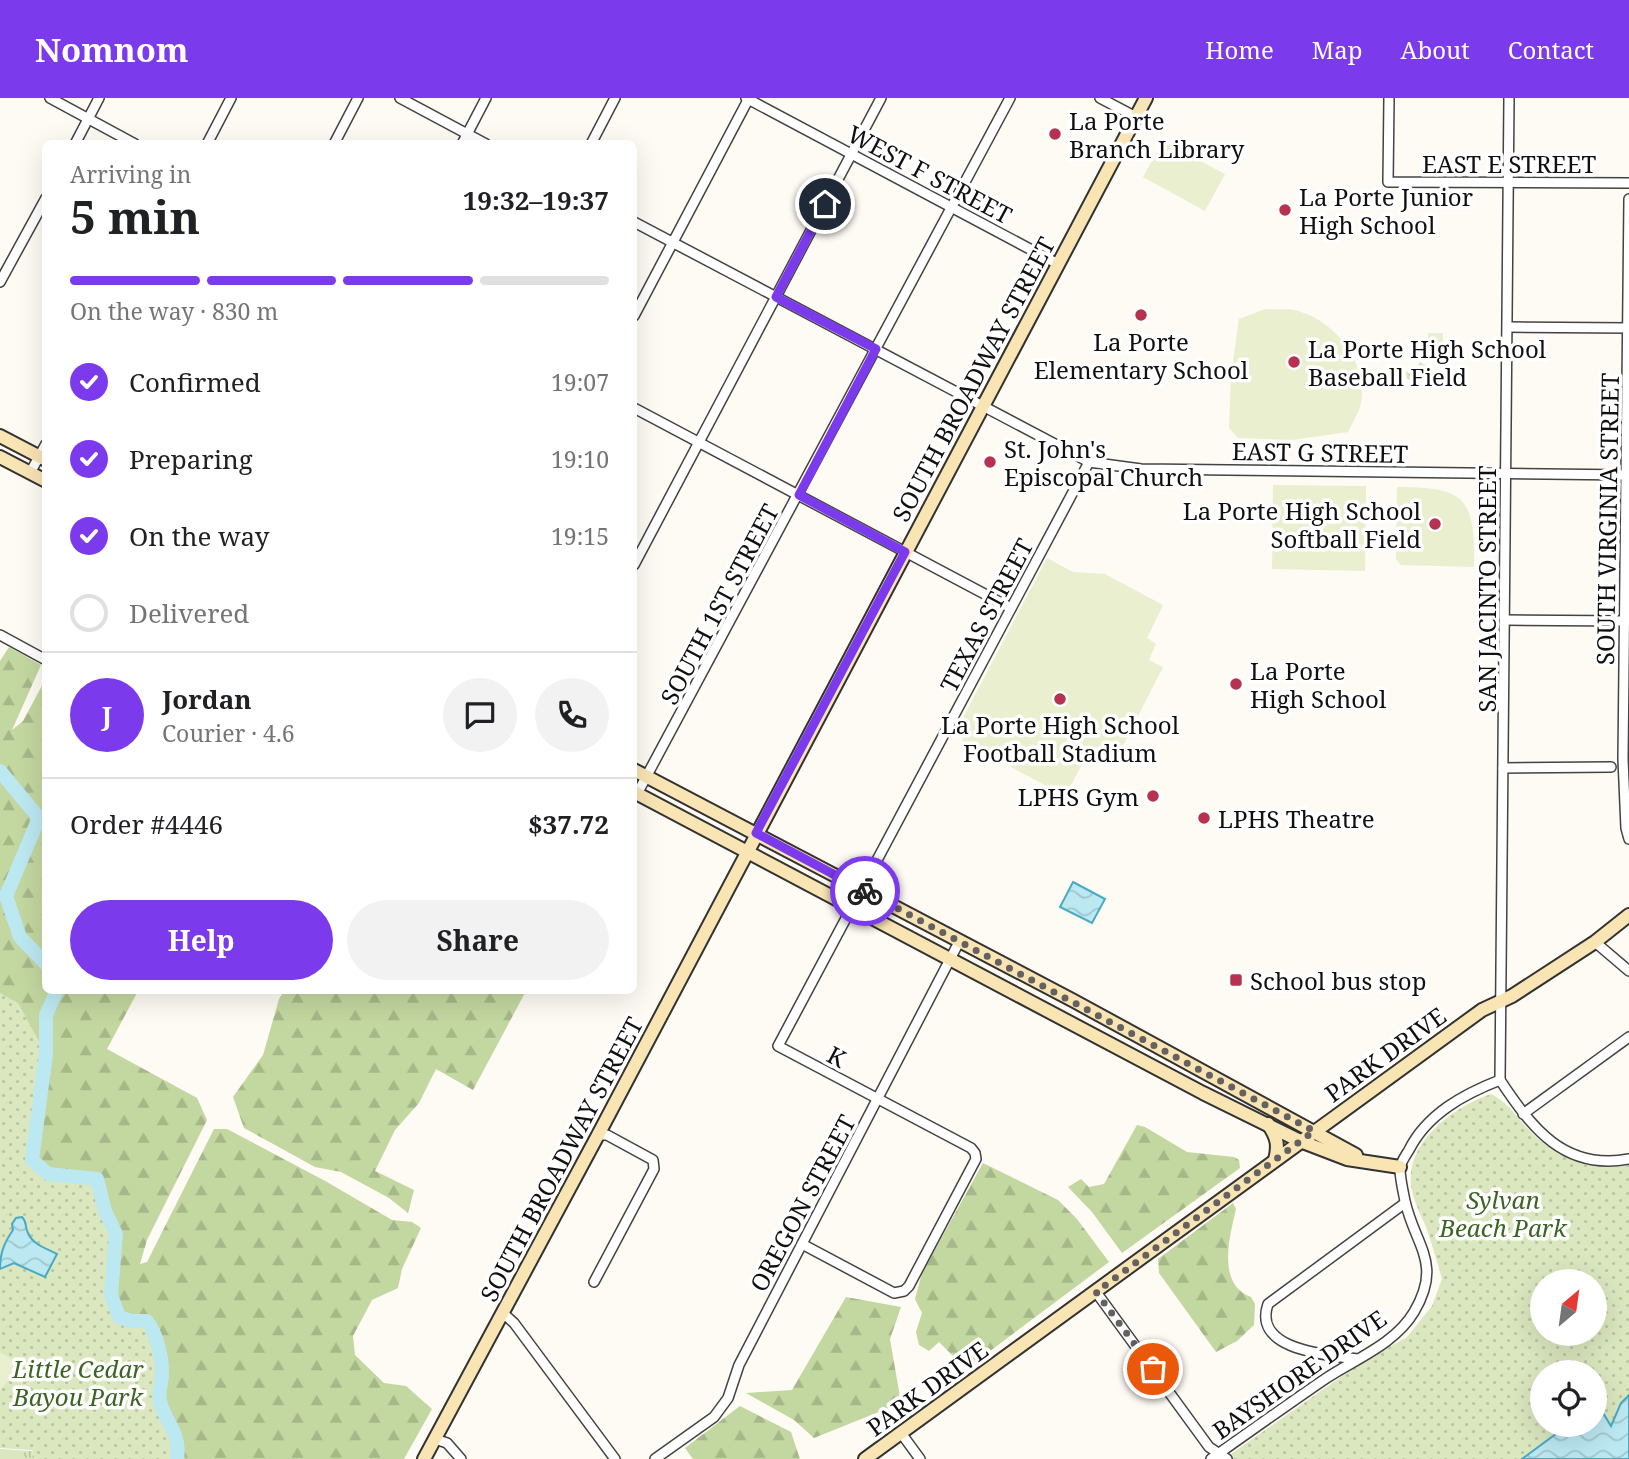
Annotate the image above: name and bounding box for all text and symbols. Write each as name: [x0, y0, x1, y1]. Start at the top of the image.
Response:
text: Nomnom: [35, 27, 189, 72]
text: Home: [1205, 33, 1274, 66]
text: Map: [1312, 33, 1363, 66]
text: About: [1401, 33, 1470, 66]
text: Contact: [1508, 33, 1594, 66]
place label: La Porte Branch Library: [1069, 104, 1245, 165]
street label: WEST F STREET: [842, 117, 1018, 231]
marker: La Porte Branch Library: [1047, 126, 1063, 142]
street label: EAST E STREET: [1422, 147, 1596, 180]
text: Arriving in: [70, 158, 191, 190]
pin: [795, 174, 855, 234]
place label: La Porte Junior High School: [1299, 180, 1473, 241]
text: 19:32–19:37: [463, 182, 609, 218]
text: 5 min: [70, 185, 200, 247]
icon: home: [806, 185, 844, 223]
marker: La Porte Junior High School: [1277, 202, 1293, 218]
street label: SOUTH BROADWAY STREET: [884, 231, 1062, 527]
text: On the way · 830 m: [70, 295, 278, 327]
marker: La Porte Elementary School: [1133, 307, 1149, 323]
place label: La Porte Elementary School: [1034, 325, 1249, 386]
place label: La Porte High School Baseball Field: [1308, 332, 1547, 393]
marker: La Porte High School Baseball Field: [1286, 354, 1302, 370]
icon: check: [70, 363, 108, 401]
text: Confirmed: [129, 364, 261, 400]
text: 19:07: [551, 366, 609, 398]
street label: SOUTH VIRGINIA STREET: [1588, 372, 1626, 665]
place label: St. John's Episcopal Church: [1004, 432, 1203, 493]
street label: EAST G STREET: [1232, 434, 1409, 470]
icon: check: [70, 440, 108, 478]
text: Preparing: [129, 441, 253, 477]
text: 19:10: [551, 443, 609, 475]
marker: St. John's Episcopal Church: [982, 454, 998, 470]
street label: SAN JACINTO STREET: [1470, 465, 1503, 712]
place label: La Porte High School Softball Field: [1183, 494, 1422, 555]
street label: SOUTH 1ST STREET: [652, 498, 786, 710]
marker: La Porte High School Softball Field: [1427, 516, 1443, 532]
icon: check: [70, 517, 108, 555]
text: On the way: [129, 518, 269, 554]
text: 19:15: [551, 520, 609, 552]
street label: TEXAS STREET: [932, 532, 1040, 698]
text: Delivered: [129, 595, 249, 631]
place label: La Porte High School: [1250, 654, 1387, 715]
marker: La Porte High School: [1228, 676, 1244, 692]
button: chat: [443, 678, 517, 752]
button: phone: [535, 678, 609, 752]
text: Jordan: [162, 681, 252, 717]
marker: La Porte High School Football Stadium: [1052, 691, 1068, 707]
text: J: [102, 697, 112, 733]
place label: La Porte High School Football Stadium: [941, 708, 1180, 769]
text: Courier · 4.6: [162, 717, 295, 749]
place label: LPHS Gym: [1018, 780, 1139, 813]
marker: LPHS Gym: [1145, 788, 1161, 804]
place label: LPHS Theatre: [1218, 802, 1375, 835]
text: Order #4446: [70, 806, 223, 842]
text: $37.72: [528, 806, 609, 842]
marker: LPHS Theatre: [1196, 810, 1212, 826]
courier: [830, 856, 900, 926]
icon: bike: [846, 872, 884, 910]
button: Help: [70, 900, 333, 980]
button: Share: [347, 900, 609, 980]
place label: School bus stop: [1250, 964, 1426, 997]
marker: School bus stop: [1228, 972, 1244, 988]
street label: PARK DRIVE: [1318, 999, 1452, 1109]
street label: SOUTH BROADWAY STREET: [472, 1011, 650, 1307]
street label: K: [822, 1037, 853, 1075]
street label: OREGON STREET: [742, 1109, 863, 1297]
park label: Sylvan Beach Park: [1438, 1183, 1568, 1244]
north arrow: [1530, 1269, 1606, 1346]
map controls: [1530, 1269, 1607, 1437]
street label: BAYSHORE DRIVE: [1206, 1302, 1392, 1446]
street label: PARK DRIVE: [860, 1333, 994, 1443]
pin: [1123, 1339, 1183, 1399]
icon: bag: [1134, 1350, 1172, 1388]
park label: Little Cedar Bayou Park: [11, 1352, 144, 1413]
button: locate: [1530, 1360, 1607, 1437]

